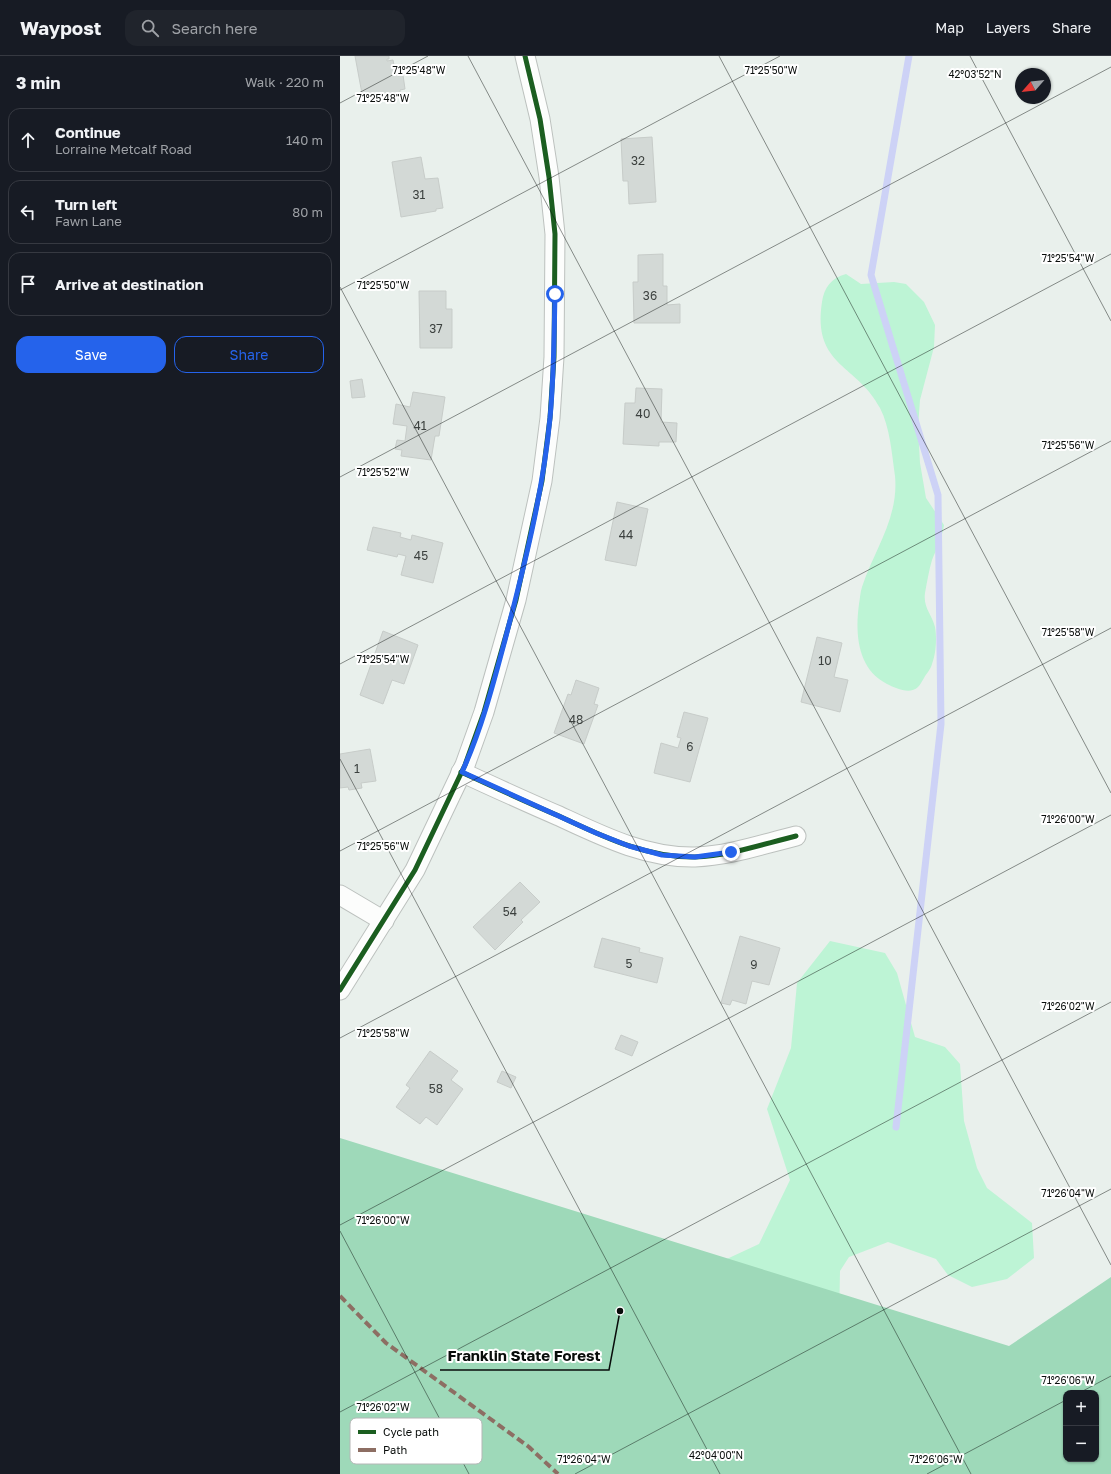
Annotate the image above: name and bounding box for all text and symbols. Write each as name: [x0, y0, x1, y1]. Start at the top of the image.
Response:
search box: [125, 10, 405, 46]
text: Waypost: [20, 16, 101, 39]
icon: search: [139, 17, 161, 39]
text: Search here: [171, 19, 257, 37]
text: Map: [935, 19, 964, 36]
text: Layers: [986, 19, 1030, 36]
text: Share: [1052, 19, 1091, 36]
text: 71°25'48"W: [393, 64, 446, 76]
text: 71°25'50"W: [745, 64, 798, 76]
text: 42°03'52"N: [948, 68, 1002, 80]
north arrow: [1015, 68, 1051, 104]
text: 3 min: [16, 72, 60, 93]
text: Walk · 220 m: [245, 74, 324, 90]
text: 71°25'48"W: [357, 92, 410, 104]
text: Continue: [55, 123, 121, 141]
icon: ahead: [17, 129, 39, 151]
text: 140 m: [286, 132, 323, 148]
text: Lorraine Metcalf Road: [55, 141, 192, 157]
house number: 32: [631, 153, 645, 168]
house number: 31: [413, 187, 426, 202]
text: Turn left: [55, 195, 117, 213]
icon: left: [17, 201, 39, 223]
text: 80 m: [292, 204, 323, 220]
text: Fawn Lane: [55, 213, 122, 229]
text: 71°25'54"W: [1042, 252, 1095, 264]
icon: arrive: [17, 273, 39, 295]
text: Arrive at destination: [55, 275, 204, 293]
text: 71°25'50"W: [357, 279, 410, 291]
route start: [546, 285, 564, 303]
house number: 36: [643, 288, 657, 303]
house number: 37: [429, 321, 443, 336]
button: Save: [16, 336, 166, 373]
button: Share: [174, 336, 324, 373]
house number: 40: [636, 406, 650, 421]
house number: 41: [413, 418, 427, 433]
text: 71°25'56"W: [1042, 439, 1095, 451]
text: 71°25'52"W: [357, 466, 410, 478]
house number: 44: [619, 527, 633, 542]
house number: 45: [414, 548, 428, 563]
text: 71°25'58"W: [1042, 626, 1095, 638]
text: 71°25'54"W: [357, 653, 410, 665]
house number: 10: [818, 653, 832, 668]
house number: 48: [569, 712, 583, 727]
house number: 6: [686, 739, 694, 754]
house number: 1: [354, 761, 360, 776]
text: 71°26'00"W: [1041, 813, 1095, 825]
text: 71°25'56"W: [357, 840, 410, 852]
route end: [722, 843, 740, 861]
house number: 54: [503, 904, 517, 919]
house number: 5: [626, 956, 633, 971]
house number: 9: [750, 957, 758, 972]
text: 71°26'02"W: [1042, 1000, 1095, 1012]
text: 71°25'58"W: [357, 1027, 410, 1039]
house number: 58: [429, 1081, 443, 1096]
text: 71°26'04"W: [1041, 1187, 1095, 1199]
text: 71°26'00"W: [356, 1214, 410, 1226]
callout: Franklin State Forest: [440, 1343, 609, 1370]
text: Franklin State Forest: [448, 1346, 600, 1364]
text: 71°26'06"W: [1041, 1374, 1095, 1386]
map controls: [1063, 1390, 1099, 1462]
button: +: [1063, 1390, 1099, 1426]
text: 71°26'02"W: [357, 1401, 410, 1413]
legend: [350, 1418, 482, 1464]
text: Cycle path: [383, 1425, 439, 1438]
button: −: [1063, 1426, 1099, 1462]
text: Path: [383, 1443, 407, 1456]
text: 42°04'00"N: [689, 1449, 743, 1461]
text: 71°26'04"W: [557, 1453, 611, 1465]
text: 71°26'06"W: [909, 1453, 963, 1465]

